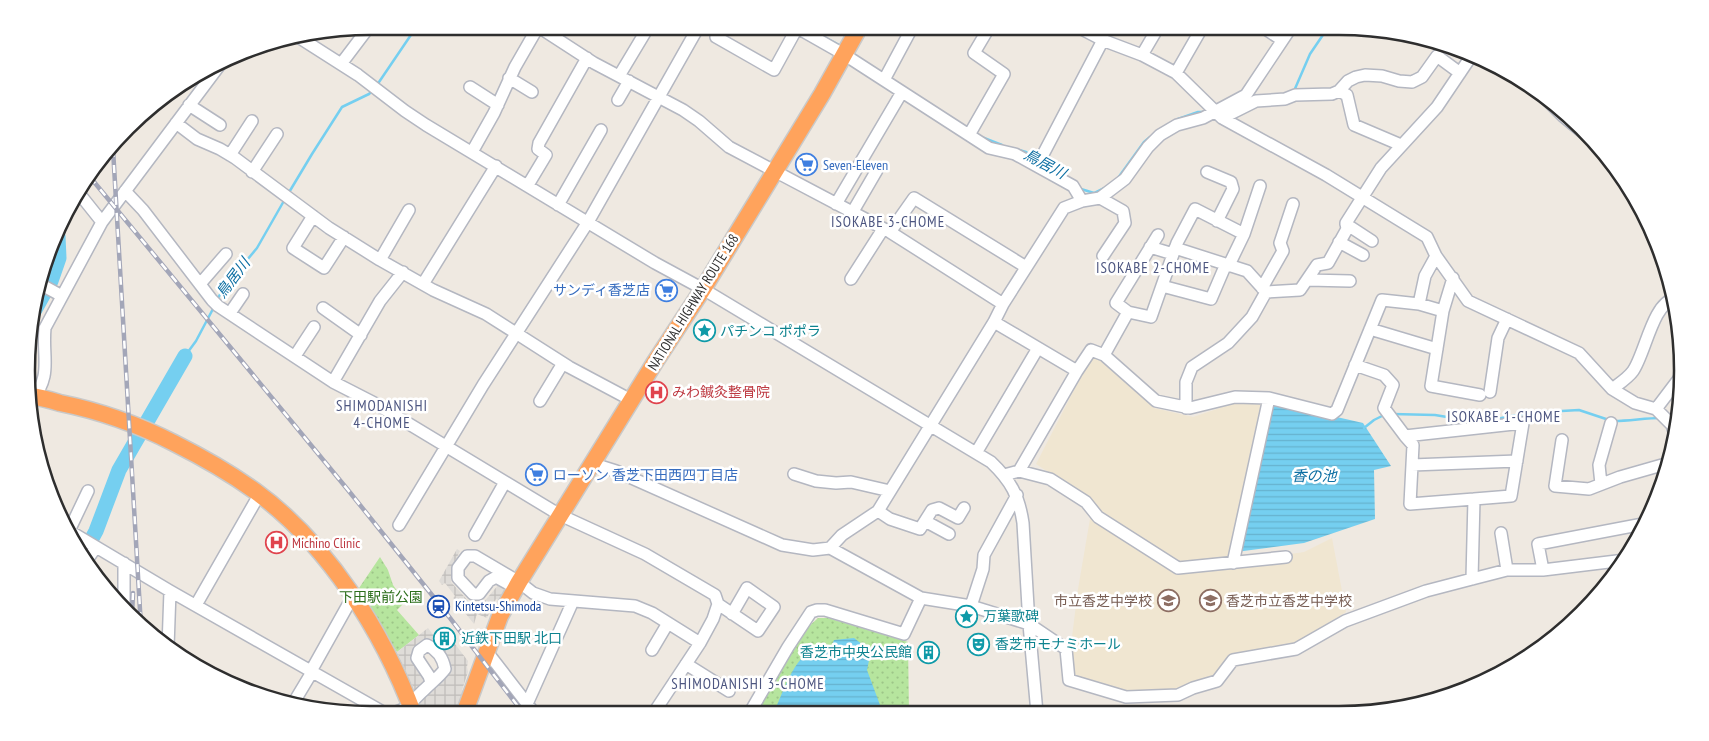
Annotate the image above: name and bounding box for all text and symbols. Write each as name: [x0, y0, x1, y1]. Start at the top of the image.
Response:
water label: 鳥居川: [1021, 145, 1071, 183]
supermarket icon: Seven-Eleven: [795, 153, 819, 177]
place label: Seven-Eleven: [823, 156, 888, 174]
district label: ISOKABE 3-CHOME: [831, 212, 945, 231]
street label: NATIONAL HIGHWAY ROUTE 168: [644, 230, 742, 374]
water label: 鳥居川: [211, 252, 255, 301]
district label: ISOKABE 2-CHOME: [1096, 258, 1210, 277]
supermarket icon: サンディ香芝店: [654, 278, 678, 302]
place label: サンディ香芝店: [553, 281, 650, 299]
place icon: パチンコ ポポラ: [692, 319, 716, 343]
place label: パチンコ ポポラ: [720, 322, 821, 340]
hospital icon: みわ鍼灸整骨院: [644, 380, 668, 404]
place label: みわ鍼灸整骨院: [672, 383, 770, 401]
district label: SHIMODANISHI 4-CHOME: [336, 396, 428, 432]
district label: ISOKABE 1-CHOME: [1447, 407, 1561, 426]
supermarket icon: ローソン 香芝下田西四丁目店: [525, 463, 549, 487]
place label: ローソン 香芝下田西四丁目店: [553, 466, 738, 484]
water label: 香の池: [1291, 466, 1338, 485]
hospital icon: Michino Clinic: [264, 531, 288, 555]
place label: Michino Clinic: [292, 534, 360, 552]
park label: 下田駅前公園: [339, 588, 423, 606]
school or university icon: 市立香芝中学校: [1156, 589, 1180, 613]
school or university icon: 香芝市立香芝中学校: [1198, 589, 1222, 613]
place label: 市立香芝中学校: [1054, 592, 1152, 610]
place label: 香芝市立香芝中学校: [1226, 592, 1352, 610]
station icon: Kintetsu-Shimoda: [427, 594, 451, 618]
place label: Kintetsu-Shimoda: [455, 597, 541, 615]
place icon: 万葉歌碑: [955, 604, 979, 628]
place label: 万葉歌碑: [983, 607, 1039, 625]
building icon: 近鉄下田駅 北口: [433, 626, 457, 650]
place label: 近鉄下田駅 北口: [461, 629, 562, 647]
theatre icon: 香芝市モナミホール: [967, 632, 991, 656]
place label: 香芝市モナミホール: [995, 635, 1121, 653]
building icon: 香芝市中央公民館: [916, 640, 940, 664]
place label: 香芝市中央公民館: [800, 643, 912, 661]
district label: SHIMODANISHI 3-CHOME: [671, 674, 825, 693]

